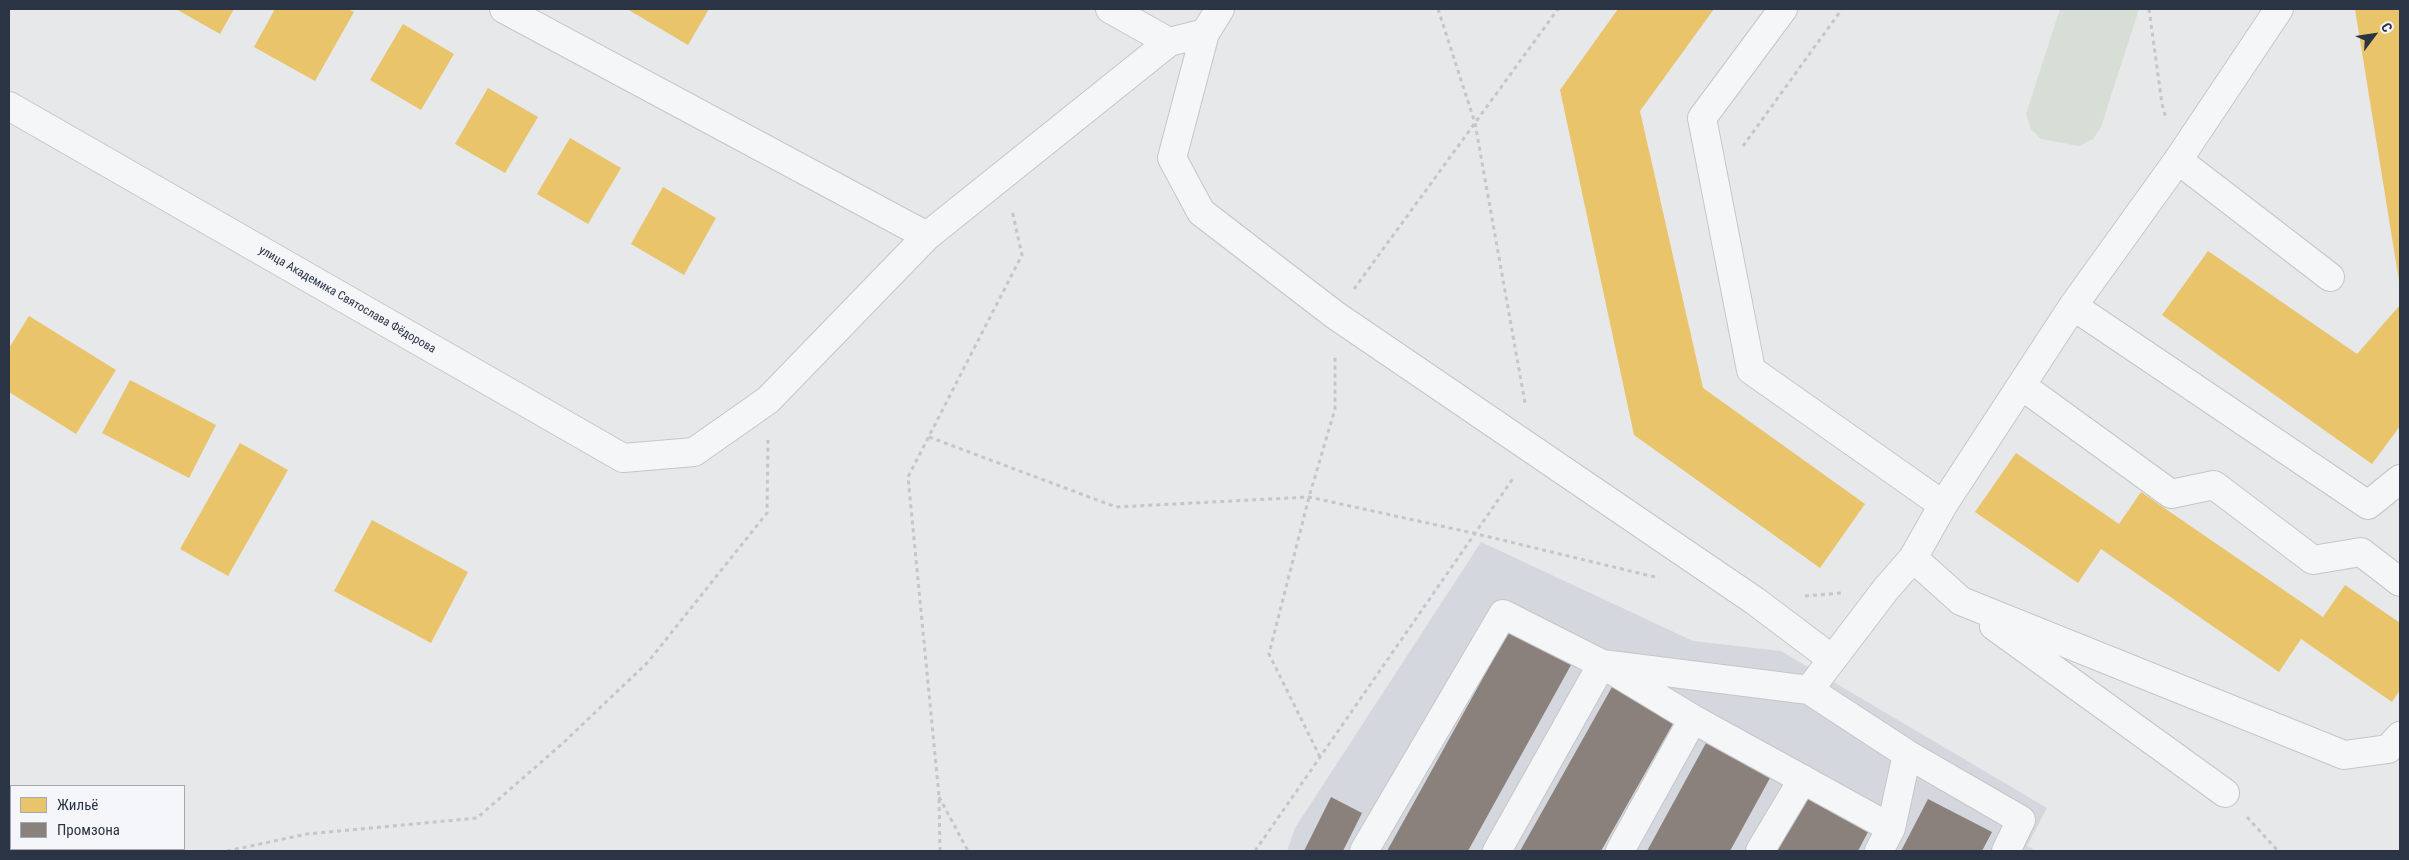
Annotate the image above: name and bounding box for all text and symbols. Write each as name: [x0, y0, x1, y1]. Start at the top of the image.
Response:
north arrow: [2349, 10, 2399, 60]
text: С: [2378, 20, 2396, 35]
street label: улица Академика Святослава Фёдорова: [256, 243, 438, 357]
legend: [10, 785, 185, 850]
text: Жильё: [57, 796, 98, 814]
text: Промзона: [57, 821, 120, 839]

